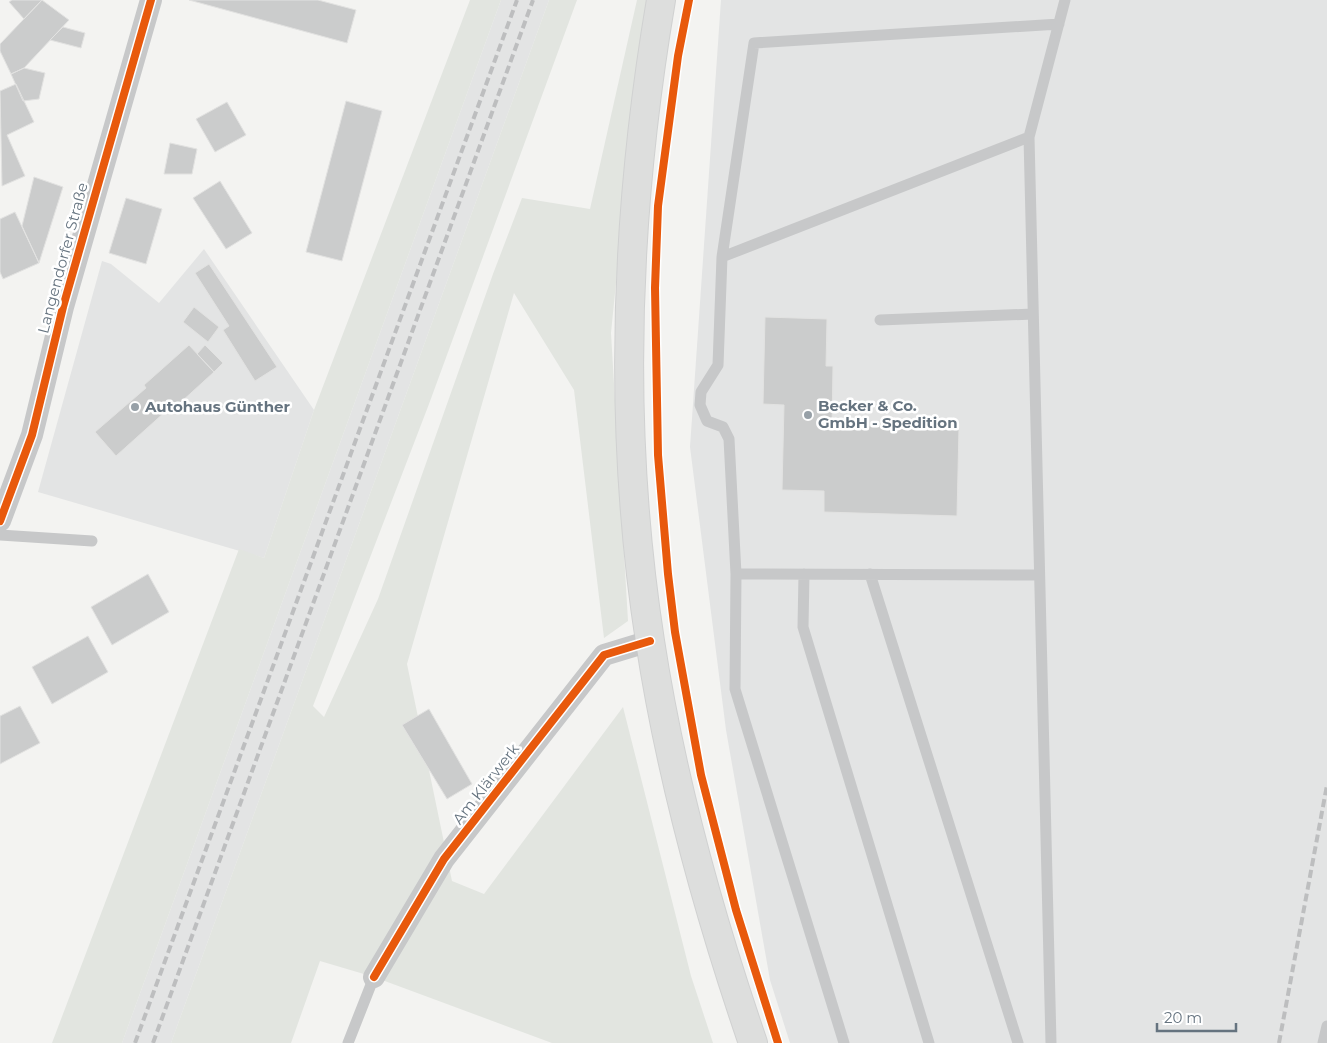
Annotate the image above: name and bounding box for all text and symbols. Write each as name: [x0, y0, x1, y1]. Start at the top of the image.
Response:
street label: Langendorfer Straße: [33, 180, 92, 335]
place label: Becker & Co. GmbH - Spedition: [818, 396, 958, 432]
place label: Autohaus Günther: [144, 397, 291, 416]
marker: Autohaus Günther: [129, 401, 141, 413]
marker: Becker & Co. GmbH - Spedition: [802, 409, 814, 421]
street label: Am Klärwerk: [448, 739, 523, 828]
scale bar: [1157, 1000, 1236, 1032]
text: 20 m: [1164, 1008, 1202, 1027]

